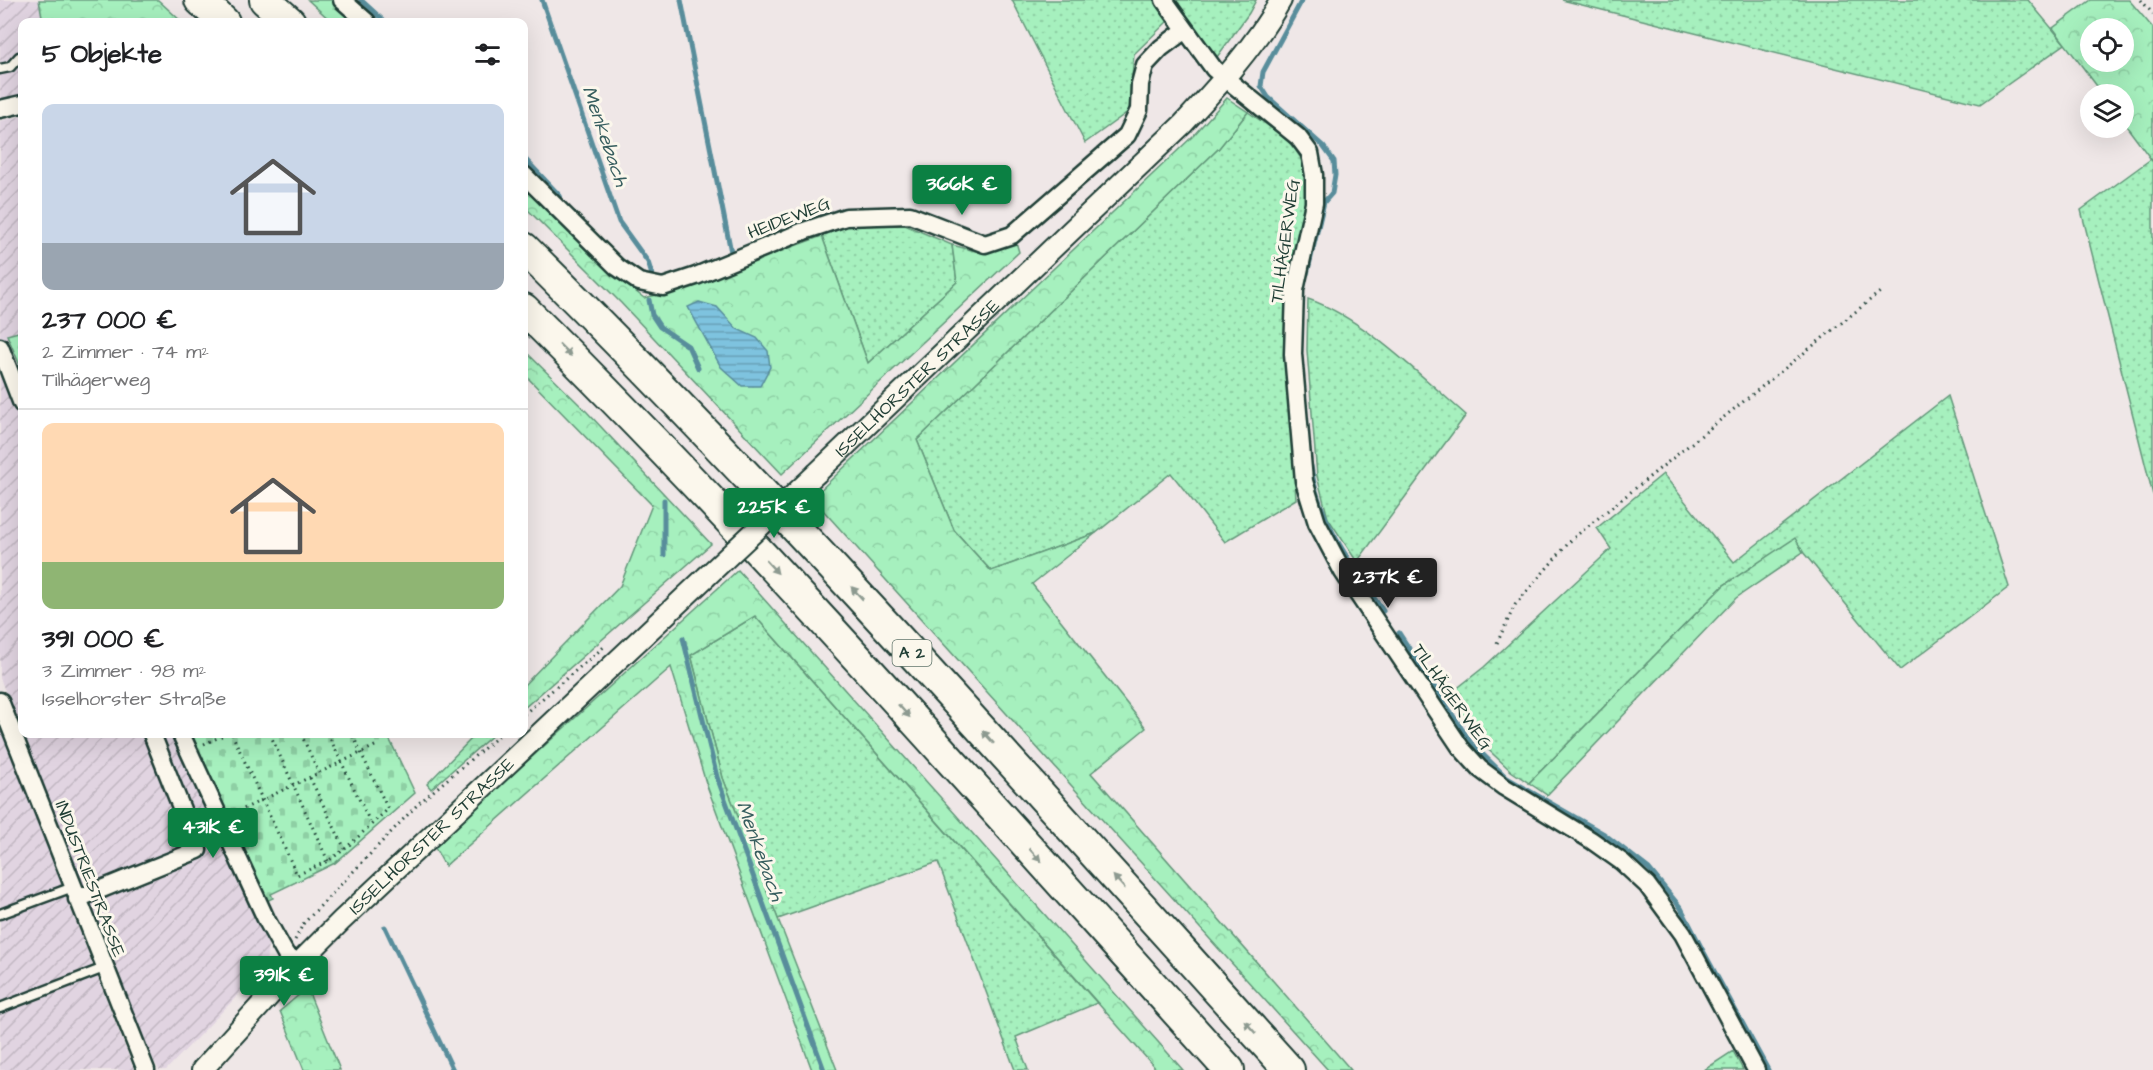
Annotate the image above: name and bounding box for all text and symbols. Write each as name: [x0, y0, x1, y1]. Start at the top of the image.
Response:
map controls: [2080, 18, 2134, 138]
button: locate: [2080, 18, 2134, 72]
text: 5 Objekte: [42, 36, 162, 72]
icon: filters: [471, 38, 504, 71]
water label: Menkebach: [575, 82, 636, 191]
button: layers: [2080, 84, 2134, 138]
icon: home: [219, 143, 327, 251]
pin: 366K €: [913, 165, 1011, 216]
text: 366K €: [926, 170, 998, 198]
street label: TILHÄGERWEG: [1264, 177, 1306, 305]
street label: HEIDEWEG: [744, 191, 834, 245]
street label: ISSELHORSTER STRASSE: [829, 293, 1005, 462]
text: 237 000 €: [42, 302, 177, 338]
text: 2 Zimmer · 74 m²: [42, 338, 209, 366]
one-way arrow: [558, 343, 572, 357]
text: Tilhägerweg: [42, 366, 150, 394]
icon: home: [219, 462, 327, 570]
pin: 225K €: [725, 488, 823, 539]
text: 225K €: [737, 493, 811, 521]
pin: 237K €: [1339, 558, 1437, 609]
one-way arrow: [765, 560, 779, 575]
text: 237K €: [1353, 563, 1423, 591]
one-way arrow: [851, 586, 864, 601]
text: 391 000 €: [42, 621, 164, 657]
street label: TILHÄGERWEG: [1406, 639, 1498, 756]
road number: A 2: [892, 640, 932, 666]
text: 3 Zimmer · 98 m²: [42, 657, 206, 685]
text: Isselhorster Straße: [42, 685, 226, 713]
one-way arrow: [897, 703, 911, 718]
one-way arrow: [981, 730, 995, 745]
street label: ISSELHORSTER STRASSE: [343, 751, 520, 920]
street label: INDUSTRIESTRASSE: [49, 797, 131, 961]
water label: Menkebach: [729, 797, 791, 906]
pin: 431K €: [164, 808, 262, 859]
text: 431K €: [182, 813, 244, 841]
one-way arrow: [1028, 848, 1042, 863]
one-way arrow: [1113, 875, 1126, 890]
pin: 391K €: [235, 956, 333, 1007]
text: 391K €: [254, 961, 314, 989]
one-way arrow: [1243, 1019, 1257, 1034]

